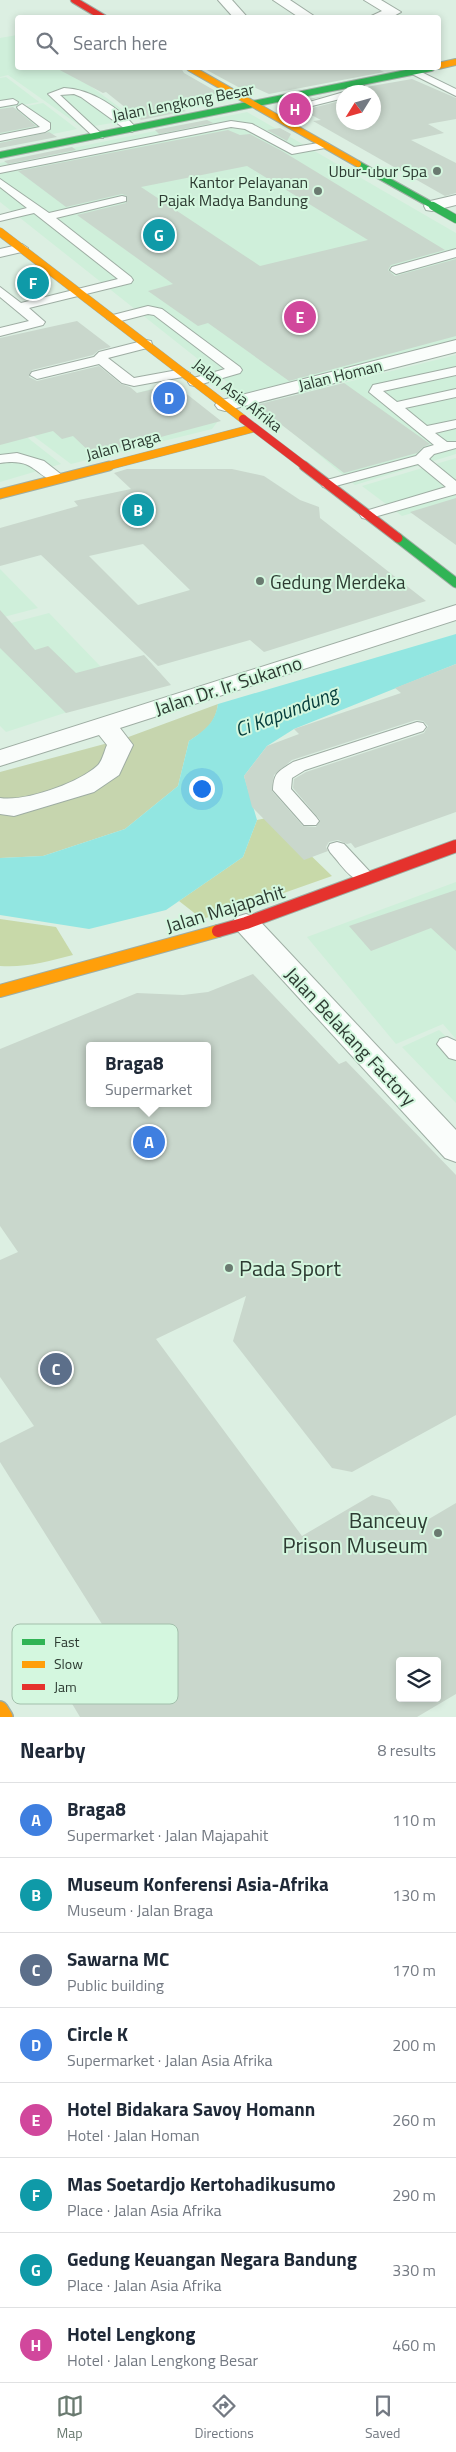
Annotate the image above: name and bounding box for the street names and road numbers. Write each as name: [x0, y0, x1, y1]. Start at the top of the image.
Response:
street label: Jalan Lengkong Besar: [110, 76, 256, 128]
street label: Jalan Asia Afrika: [188, 352, 288, 438]
street label: Jalan Homan: [296, 353, 384, 397]
street label: Jalan Braga: [83, 424, 163, 466]
street label: Jalan Dr. Ir. Sukarno: [150, 647, 306, 723]
street label: Jalan Majapahit: [162, 876, 288, 940]
street label: Jalan Belakang Factory: [279, 960, 423, 1112]

